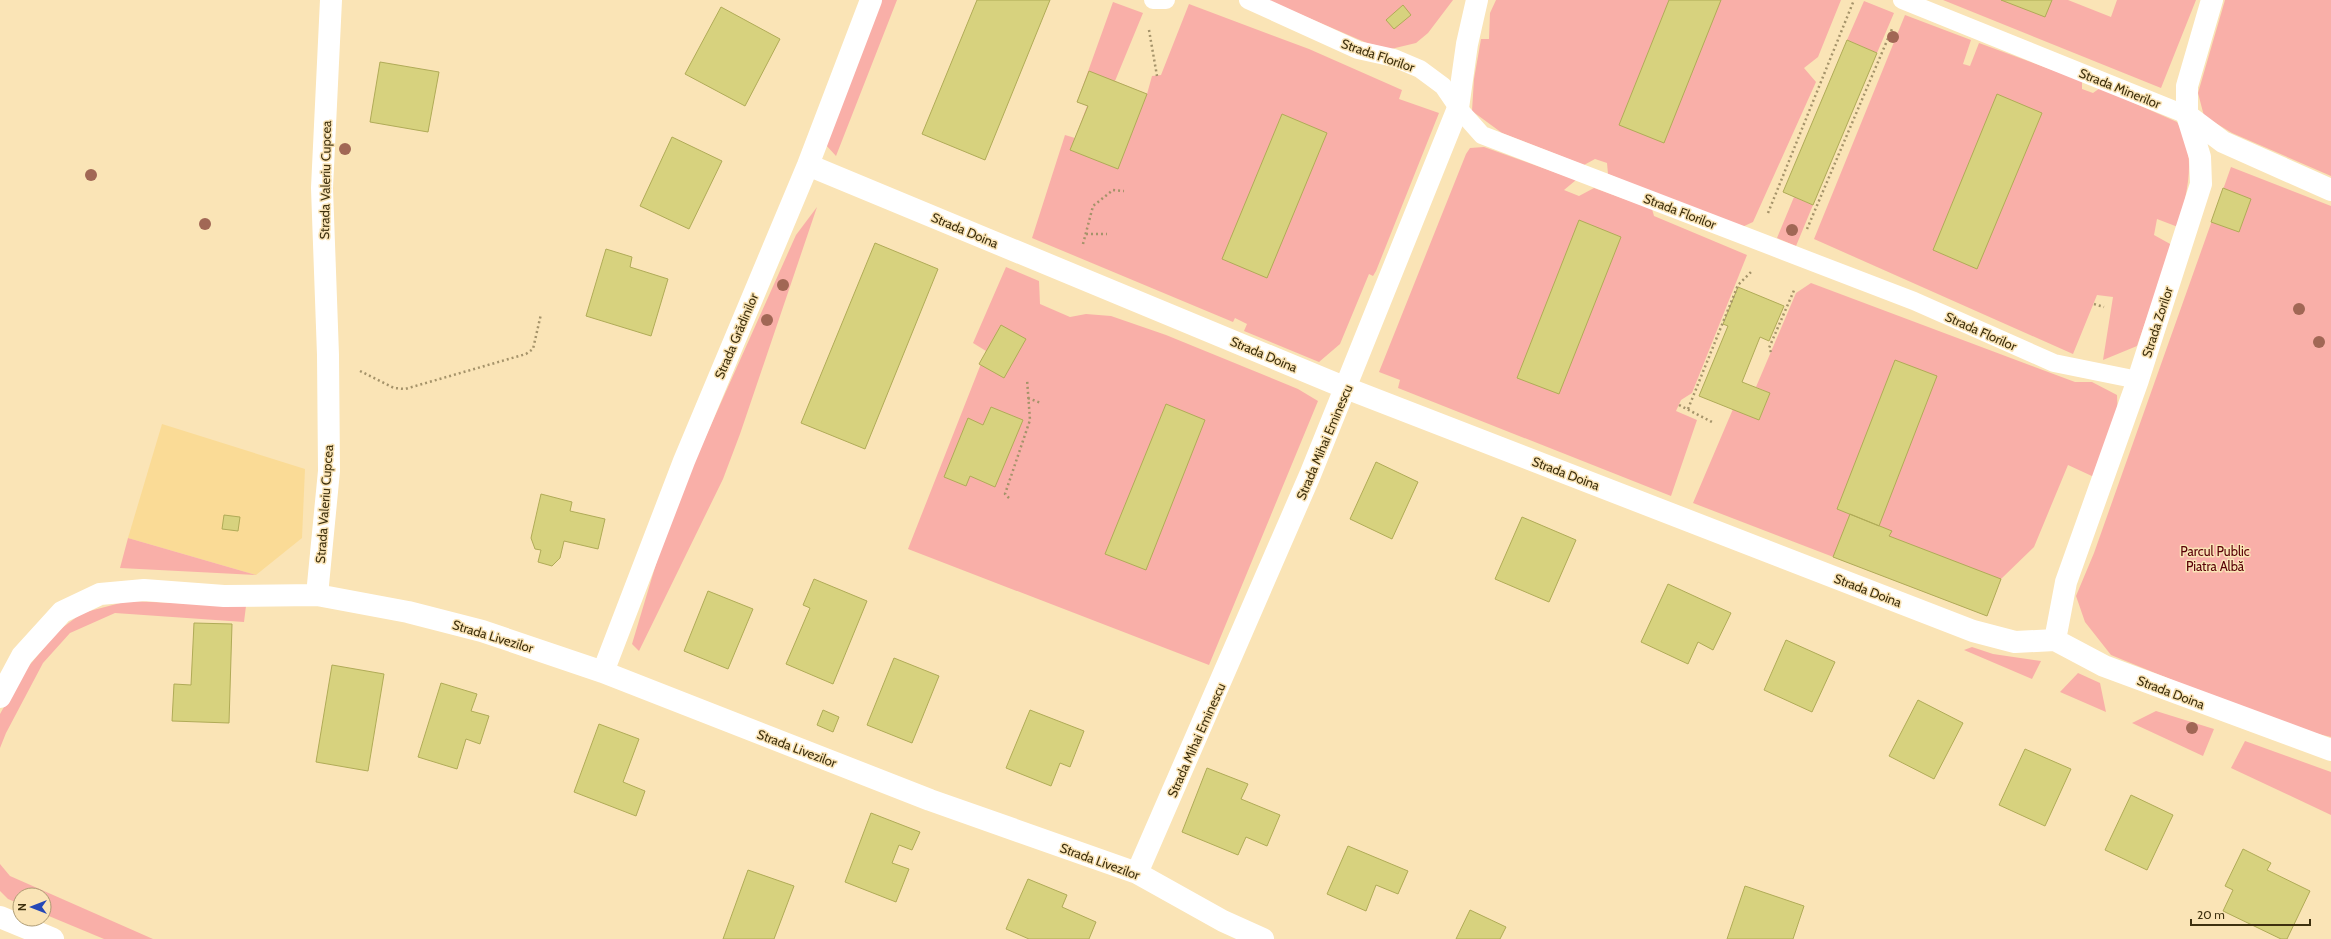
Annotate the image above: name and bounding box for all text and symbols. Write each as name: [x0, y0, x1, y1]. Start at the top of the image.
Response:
street label: Strada Florilor: [1339, 35, 1418, 75]
street label: Strada Minerilor: [2077, 64, 2164, 112]
street label: Strada Valeriu Cupcea: [316, 120, 334, 240]
street label: Strada Florilor: [1641, 190, 1719, 232]
street label: Strada Doina: [929, 209, 1002, 252]
street label: Strada Zorilor: [2138, 284, 2176, 359]
street label: Strada Grădinilor: [711, 290, 762, 381]
street label: Strada Florilor: [1943, 308, 2020, 354]
street label: Strada Doina: [1228, 333, 1301, 376]
street label: Strada Mihai Eminescu: [1292, 382, 1356, 502]
street label: Strada Valeriu Cupcea: [312, 443, 336, 564]
street label: Strada Doina: [1530, 453, 1603, 493]
park label: Parcul Public Piatra Albă: [2180, 543, 2250, 574]
street label: Strada Doina: [1832, 570, 1905, 610]
street label: Strada Livezilor: [451, 616, 536, 656]
street label: Strada Doina: [2135, 672, 2208, 712]
street label: Strada Mihai Eminescu: [1164, 680, 1229, 800]
street label: Strada Livezilor: [755, 726, 840, 771]
street label: Strada Livezilor: [1058, 839, 1143, 883]
north arrow: [12, 887, 52, 927]
scale bar: [2191, 901, 2310, 927]
text: N: [15, 903, 29, 911]
text: 20 m: [2197, 907, 2225, 922]

